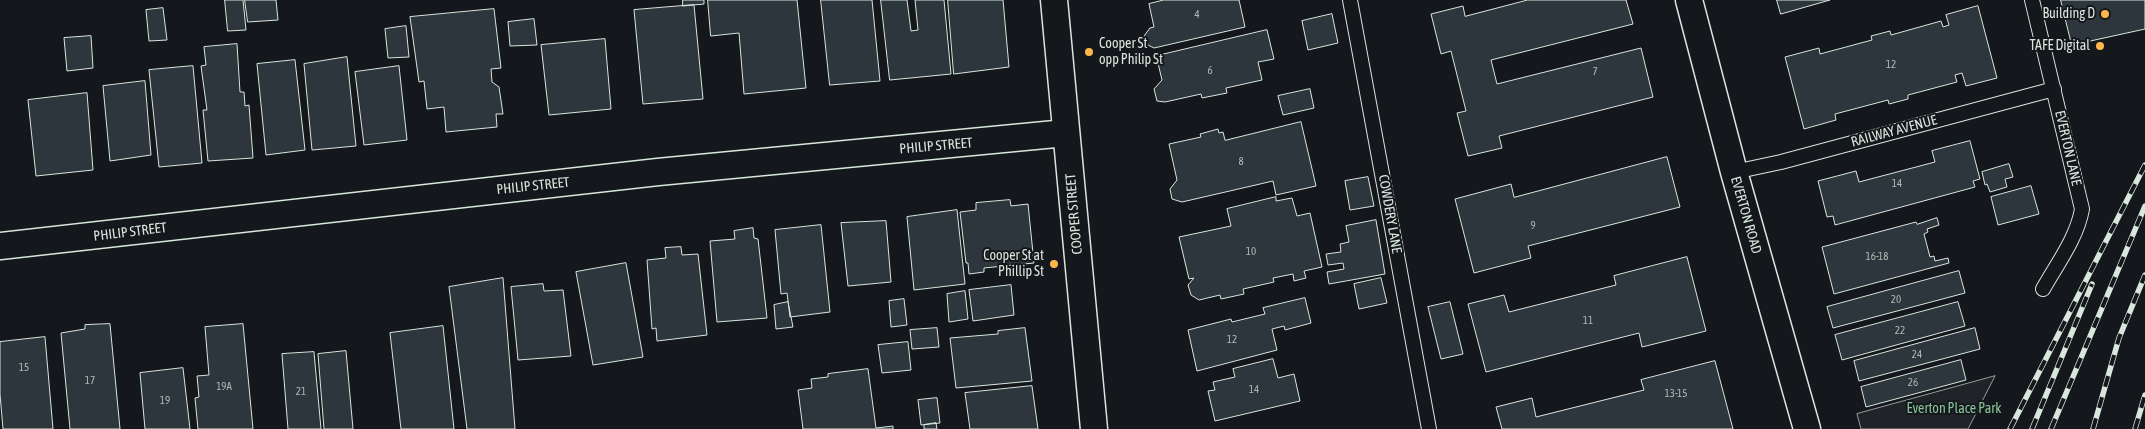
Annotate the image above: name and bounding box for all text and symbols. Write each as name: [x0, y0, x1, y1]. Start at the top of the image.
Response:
place label: Building D: [2042, 6, 2095, 22]
house number: 4: [1194, 8, 1200, 22]
marker: Building D: [2099, 8, 2111, 20]
place label: Cooper St opp Philip St: [1099, 36, 1163, 68]
place label: TAFE Digital: [2029, 38, 2090, 54]
marker: TAFE Digital: [2094, 40, 2106, 52]
marker: Cooper St opp Philip St: [1083, 46, 1095, 58]
house number: 12: [1886, 58, 1896, 72]
house number: 6: [1207, 64, 1213, 78]
house number: 7: [1592, 65, 1598, 79]
street label: EVERTON LANE: [2051, 109, 2085, 187]
street label: RAILWAY AVENUE: [1849, 111, 1939, 151]
street label: PHILIP STREET: [899, 134, 973, 158]
house number: 8: [1238, 155, 1244, 169]
street label: COOPER STREET: [1062, 173, 1086, 255]
street label: COWDERY LANE: [1375, 173, 1405, 255]
street label: PHILIP STREET: [496, 174, 570, 198]
street label: EVERTON ROAD: [1727, 174, 1765, 256]
house number: 14: [1892, 177, 1902, 191]
street label: PHILIP STREET: [93, 219, 167, 245]
house number: 9: [1530, 219, 1536, 233]
house number: 10: [1246, 245, 1256, 259]
place label: Cooper St at Phillip St: [983, 248, 1044, 280]
house number: 16-18: [1866, 250, 1888, 264]
marker: Cooper St at Phillip St: [1048, 258, 1060, 270]
house number: 20: [1891, 293, 1901, 307]
house number: 11: [1583, 314, 1593, 328]
house number: 22: [1895, 324, 1905, 338]
house number: 12: [1227, 333, 1237, 347]
house number: 24: [1912, 348, 1922, 362]
house number: 15: [19, 361, 29, 375]
house number: 17: [85, 374, 95, 388]
house number: 26: [1908, 376, 1918, 390]
house number: 19A: [216, 380, 232, 394]
house number: 14: [1249, 383, 1259, 397]
house number: 21: [296, 385, 306, 399]
house number: 13-15: [1665, 387, 1687, 401]
house number: 19: [160, 394, 170, 408]
park label: Everton Place Park: [1906, 401, 2002, 417]

